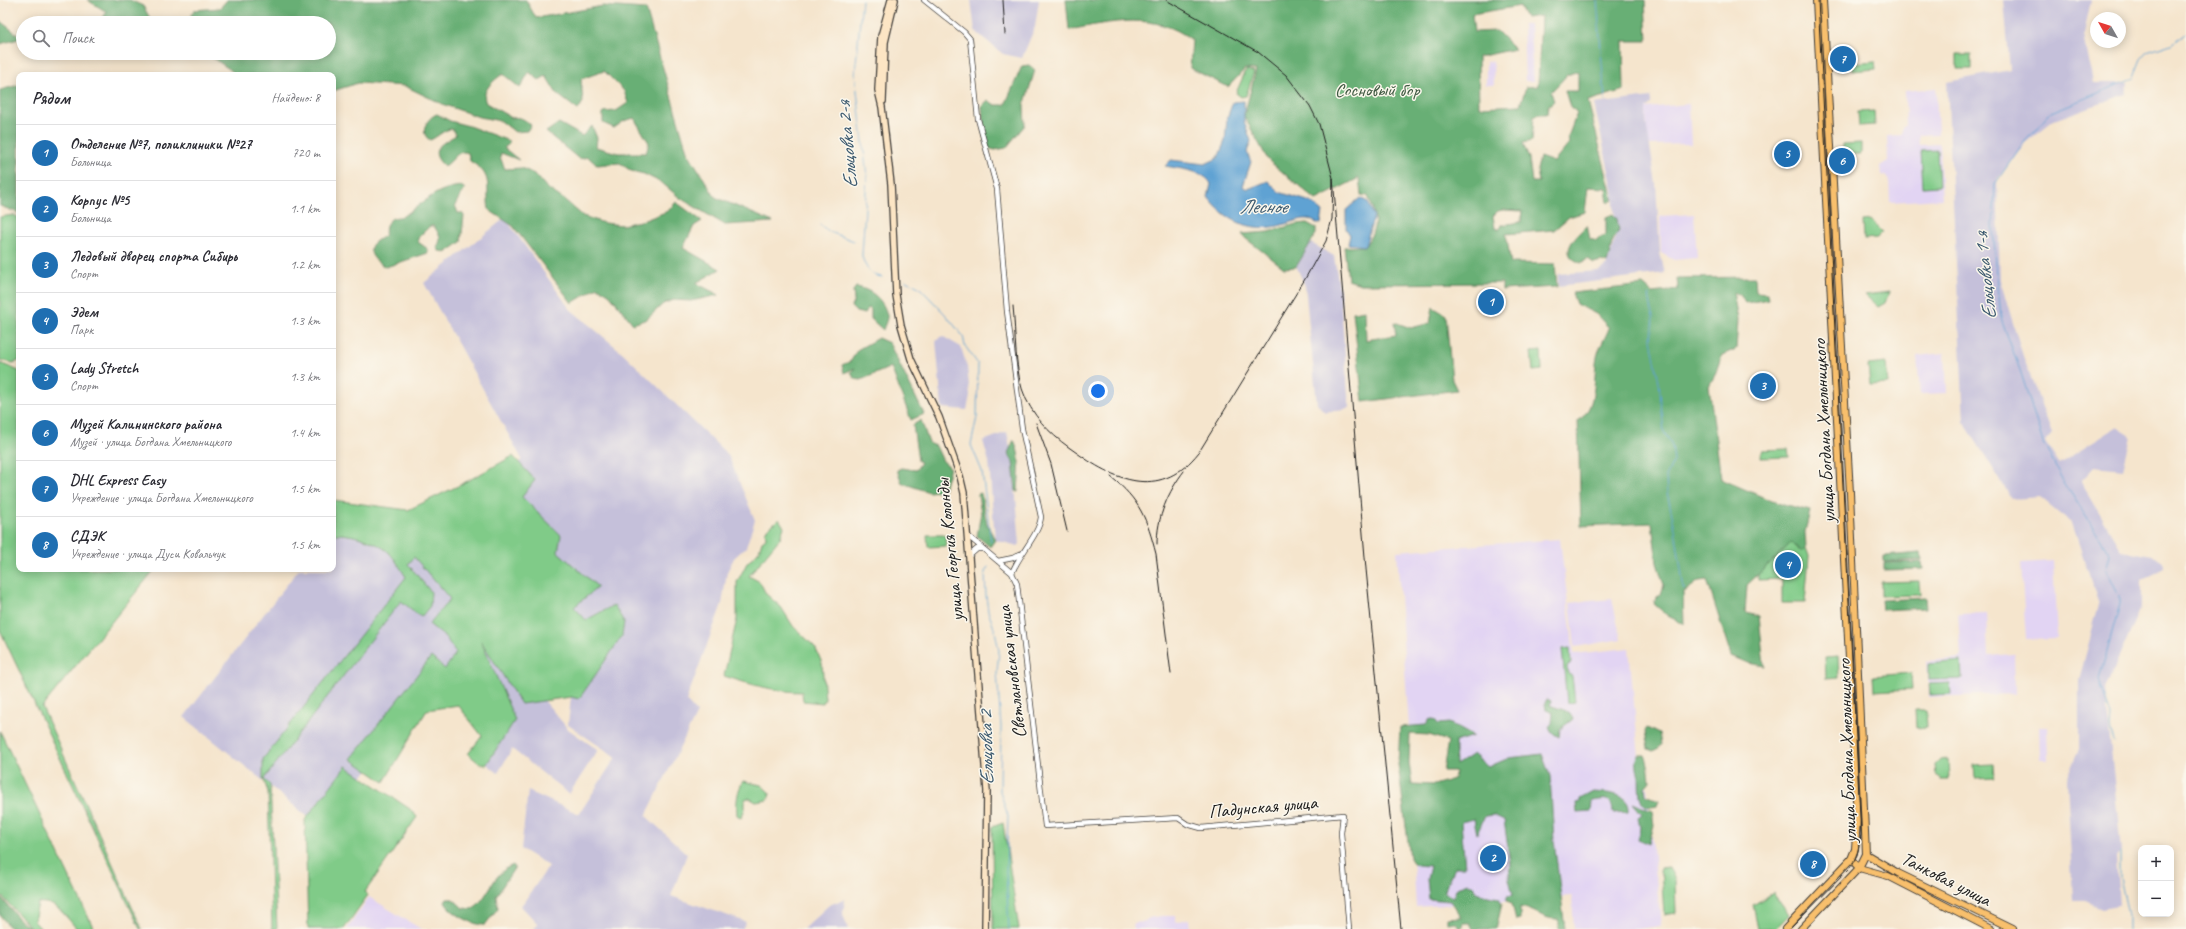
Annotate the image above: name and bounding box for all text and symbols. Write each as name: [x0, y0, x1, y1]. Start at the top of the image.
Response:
north arrow: [2090, 12, 2126, 48]
search box: [16, 16, 336, 60]
icon: search: [30, 27, 52, 49]
text: Поиск: [62, 29, 94, 48]
pin: 7: [1830, 44, 1856, 74]
park label: Сосновый бор: [1335, 78, 1421, 102]
text: Рядом: [32, 88, 70, 109]
text: Найдено: 8: [272, 90, 320, 106]
water label: Ельцовка 2-я: [830, 98, 863, 190]
text: Отделение №7, поликлиники №27: [70, 135, 252, 154]
pin: 5: [1774, 139, 1800, 169]
text: 1: [42, 145, 48, 161]
text: 720 m: [292, 145, 320, 161]
pin: 6: [1829, 146, 1855, 176]
text: Больница: [70, 154, 111, 170]
text: Корпус №5: [70, 191, 129, 210]
water label: Лесное: [1240, 194, 1290, 219]
text: 2: [42, 201, 48, 217]
text: 1.1 km: [290, 201, 320, 217]
text: Больница: [70, 210, 111, 226]
water label: Ельцовка 1-я: [1968, 228, 2002, 321]
text: Ледовый дворец спорта Сибирь: [70, 247, 237, 266]
text: 3: [42, 257, 48, 273]
text: 1.2 km: [290, 257, 320, 273]
text: Спорт: [70, 266, 98, 282]
pin: 1: [1478, 287, 1504, 317]
text: Эдем: [70, 303, 98, 322]
text: 4: [42, 313, 48, 329]
text: 1.3 km: [290, 313, 320, 329]
text: Парк: [70, 322, 93, 338]
street label: улица Богдана Хмельницкого: [1807, 337, 1841, 524]
text: Lady Stretch: [70, 359, 138, 378]
text: 5: [42, 369, 48, 385]
text: 1.3 km: [290, 369, 320, 385]
pin: 3: [1750, 371, 1776, 401]
text: Спорт: [70, 378, 98, 394]
your location: [1088, 381, 1108, 401]
text: Музей Калининского района: [70, 415, 221, 434]
text: 6: [42, 425, 48, 441]
text: 1.4 km: [290, 425, 320, 441]
text: Музей · улица Богдана Хмельницкого: [70, 434, 231, 450]
text: DHL Express Easy: [70, 471, 165, 490]
street label: улица Георгия Колонды: [930, 476, 970, 624]
text: 7: [42, 481, 48, 497]
text: 1.5 km: [290, 481, 320, 497]
text: Учреждение · улица Богдана Хмельницкого: [70, 490, 253, 506]
text: СДЭК: [70, 527, 104, 546]
text: 8: [42, 537, 48, 553]
text: 1.5 km: [290, 537, 320, 553]
text: Учреждение · улица Дуси Ковальчук: [70, 546, 225, 562]
pin: 4: [1775, 550, 1801, 580]
street label: Светлановская улица: [992, 603, 1032, 740]
street label: улица Богдана Хмельницкого: [1832, 657, 1862, 844]
water label: Ельцовка 2: [973, 708, 999, 785]
street label: Падунская улица: [1208, 790, 1320, 824]
pin: 2: [1480, 843, 1506, 873]
map controls: [2138, 845, 2174, 917]
button: +: [2138, 845, 2174, 881]
street label: Танковая улица: [1897, 846, 1996, 913]
pin: 8: [1800, 849, 1826, 879]
button: −: [2138, 881, 2174, 917]

